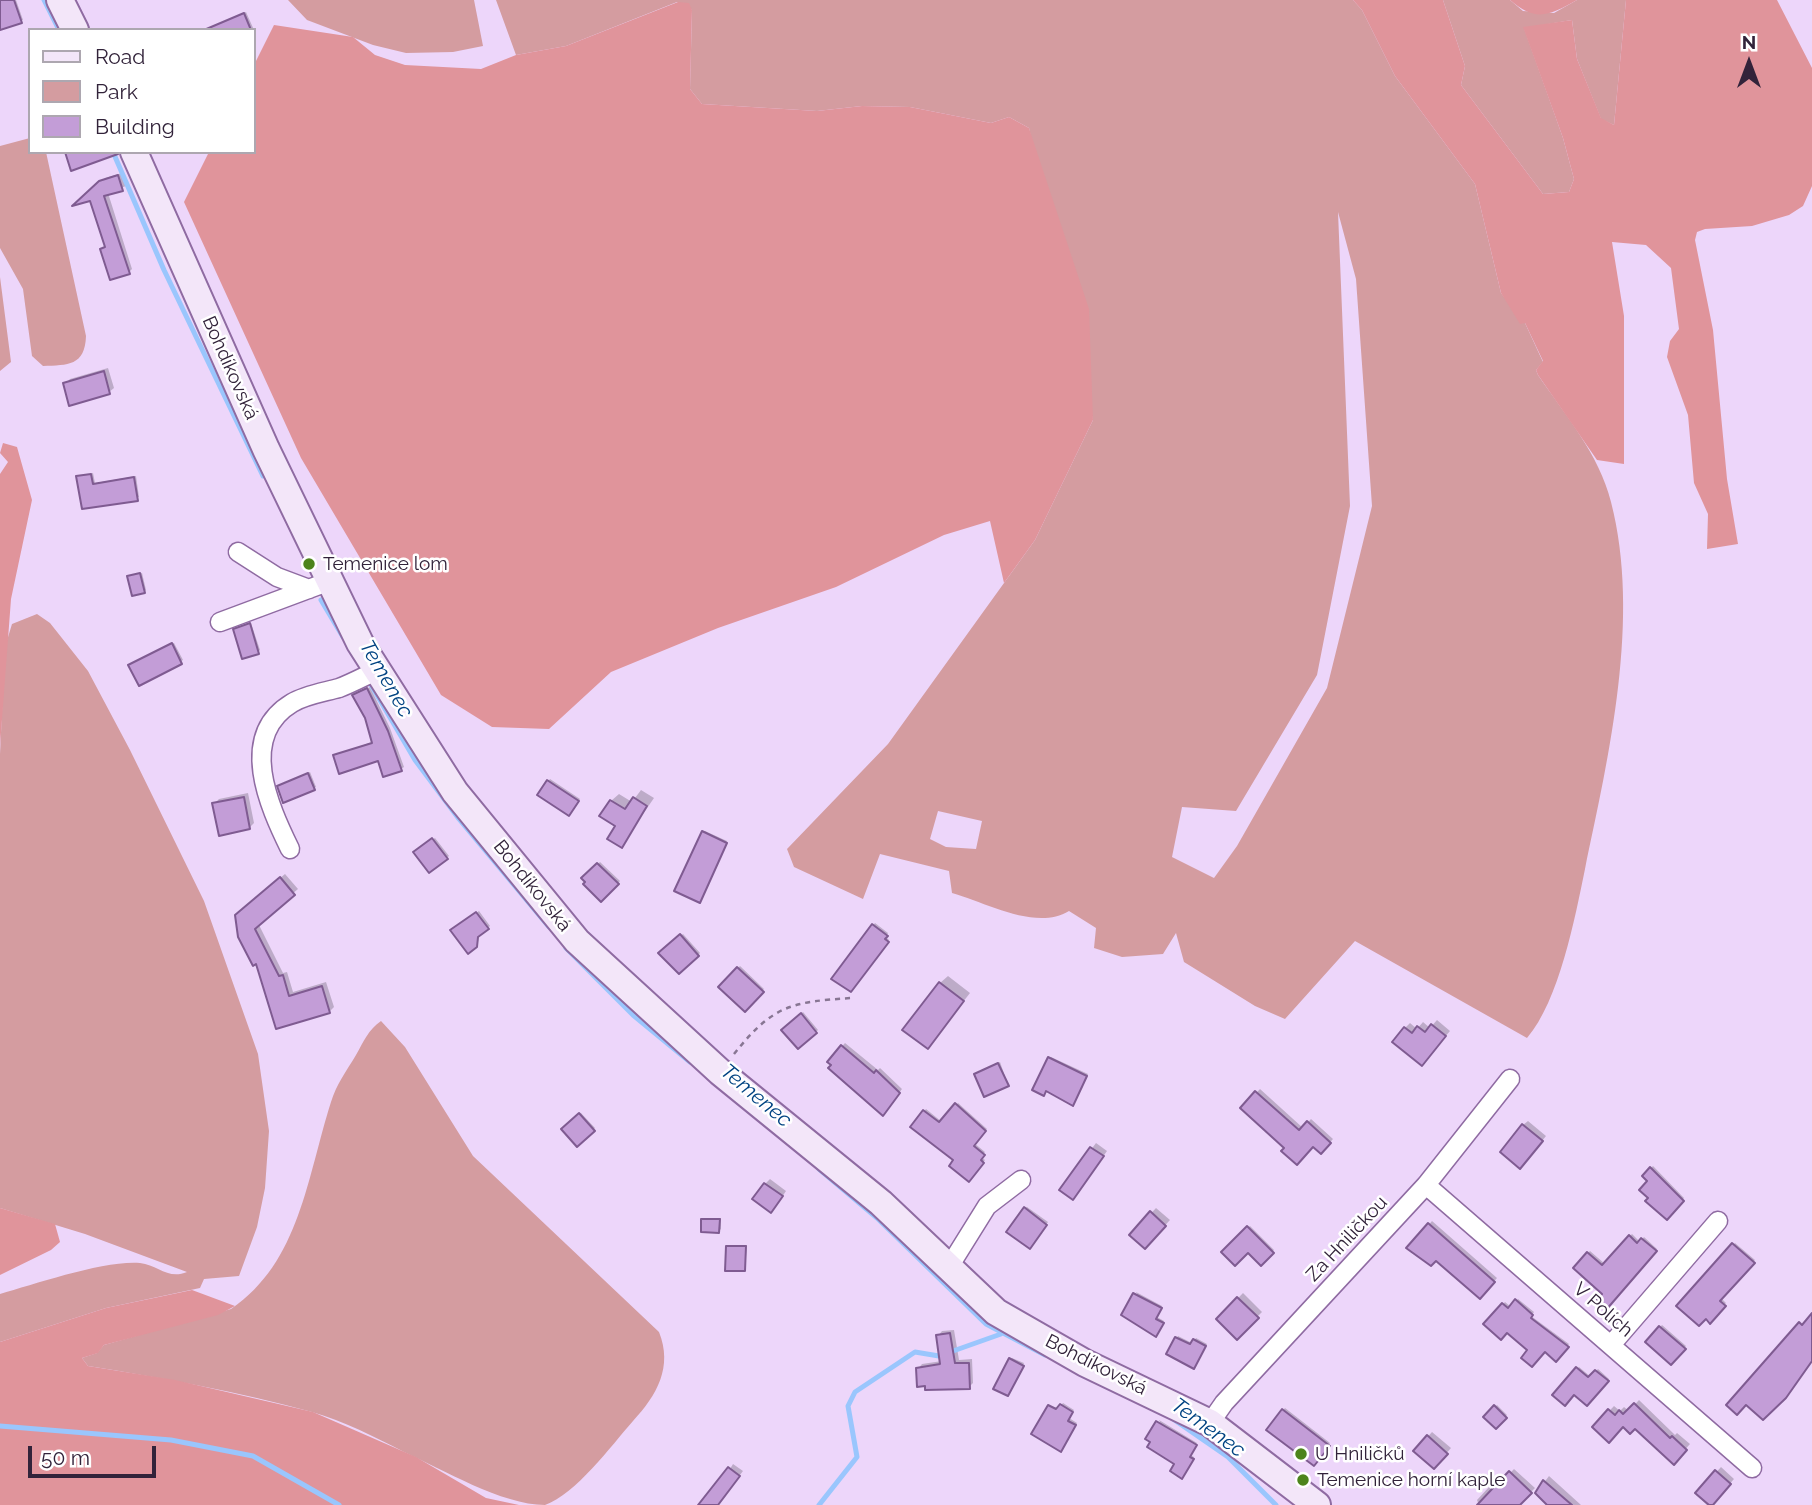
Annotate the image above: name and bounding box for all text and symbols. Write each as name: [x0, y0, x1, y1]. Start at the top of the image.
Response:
legend: [28, 28, 256, 154]
north arrow: [1714, 28, 1784, 98]
text: N: [1742, 31, 1756, 53]
text: Road: [95, 44, 145, 69]
text: Park: [95, 79, 138, 104]
text: Building: [95, 114, 175, 139]
street label: Bohdíkovská: [197, 313, 263, 423]
place label: Temenice lom: [323, 553, 448, 575]
marker: Temenice lom: [301, 556, 317, 572]
water label: Temenec: [354, 636, 418, 722]
street label: Bohdíkovská: [488, 836, 576, 936]
water label: Temenec: [715, 1059, 797, 1133]
street label: Za Hniličkou: [1302, 1192, 1392, 1286]
street label: V Polích: [1569, 1278, 1637, 1342]
street label: Bohdíkovská: [1041, 1330, 1151, 1400]
water label: Temenec: [1166, 1393, 1250, 1463]
scale bar: [32, 1432, 159, 1476]
place label: U Hniličků: [1315, 1443, 1405, 1465]
text: 50 m: [41, 1445, 90, 1470]
marker: U Hniličků: [1293, 1446, 1309, 1462]
place label: Temenice horní kaple: [1317, 1469, 1505, 1491]
marker: Temenice horní kaple: [1295, 1472, 1311, 1488]

